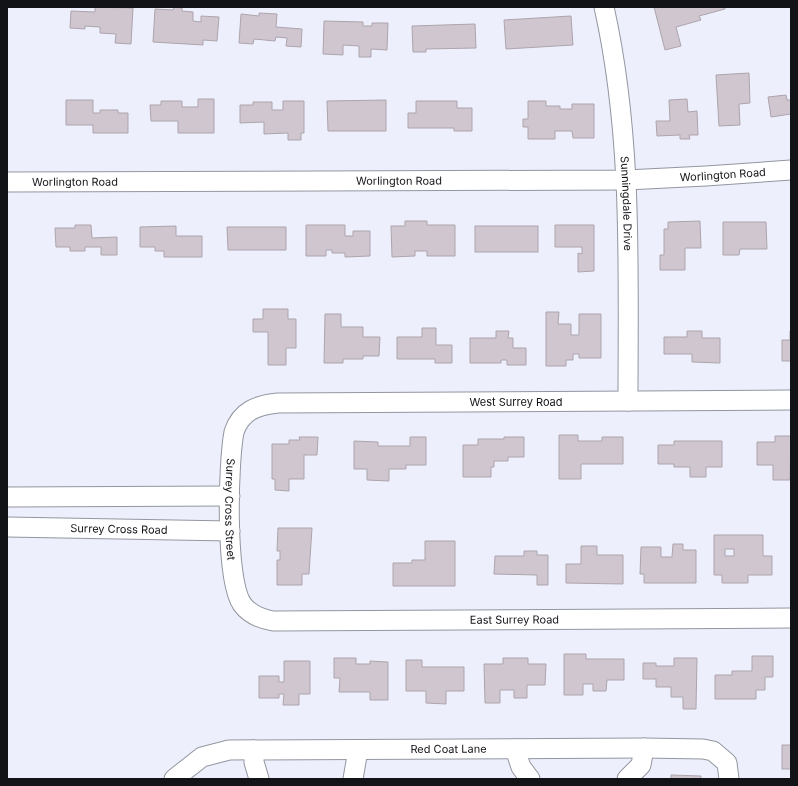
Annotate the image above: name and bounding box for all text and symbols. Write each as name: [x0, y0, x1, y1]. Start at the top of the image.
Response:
street label: Sunningdale Drive: [618, 156, 635, 251]
street label: Worlington Road: [680, 165, 766, 184]
street label: Worlington Road: [356, 174, 442, 188]
street label: Worlington Road: [32, 175, 118, 189]
street label: West Surrey Road: [469, 395, 563, 409]
street label: Surrey Cross Street: [222, 458, 238, 561]
street label: Surrey Cross Road: [70, 521, 168, 537]
street label: East Surrey Road: [470, 612, 559, 627]
street label: Red Coat Lane: [410, 742, 487, 756]

